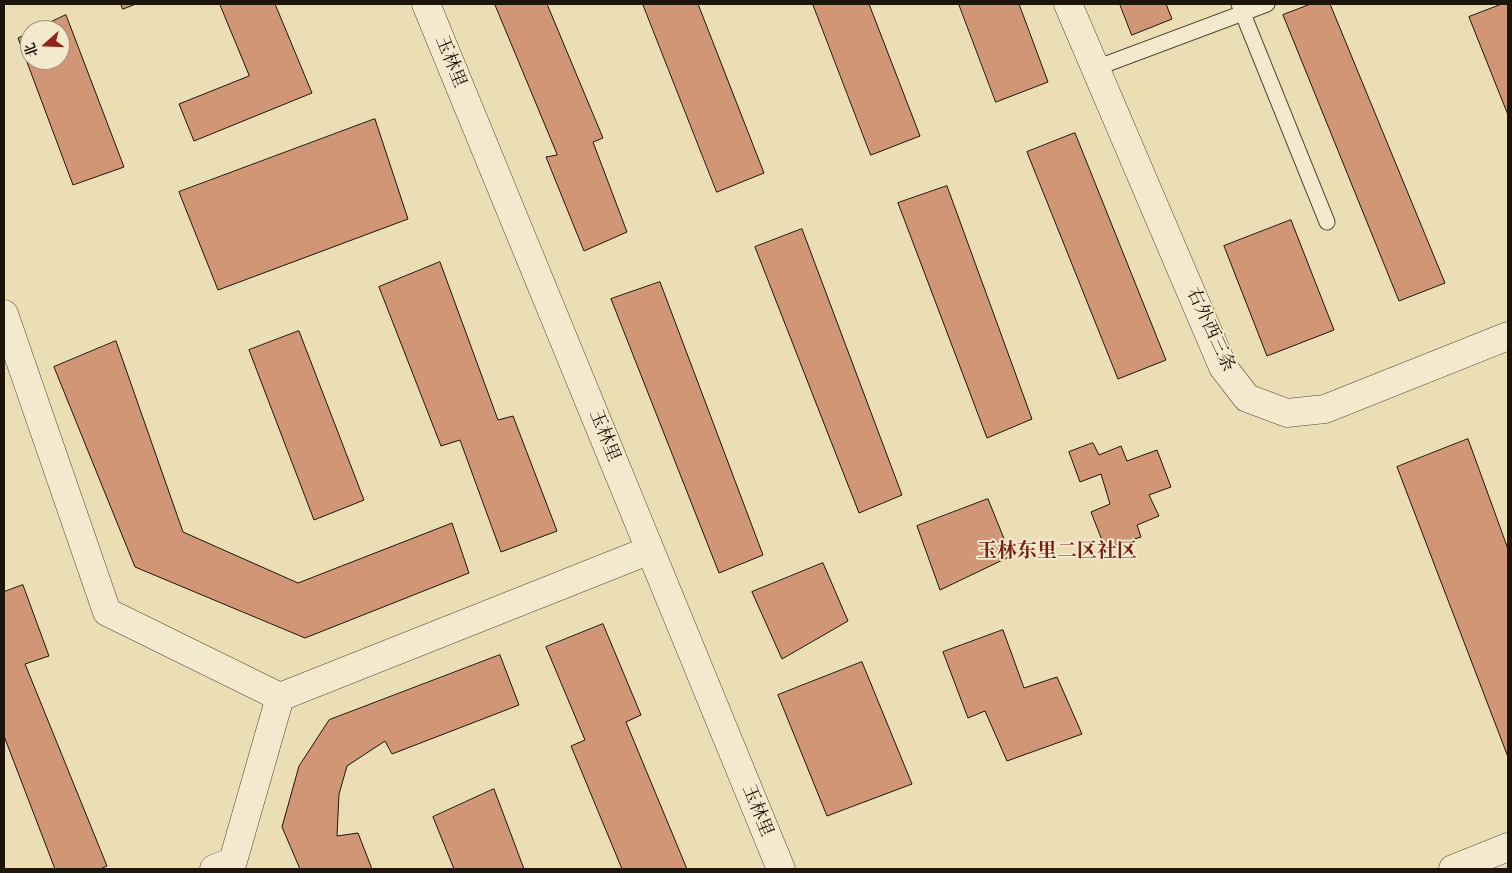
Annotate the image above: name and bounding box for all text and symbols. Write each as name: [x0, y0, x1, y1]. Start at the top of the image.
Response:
north arrow: [20, 20, 70, 70]
street label: 玉林里: [430, 33, 470, 91]
text: 北: [21, 40, 43, 59]
street label: 右外西三条: [1181, 285, 1239, 375]
street label: 玉林里: [584, 407, 624, 465]
district label: 玉林东里二区社区: [977, 540, 1137, 564]
street label: 玉林里: [737, 782, 777, 840]

